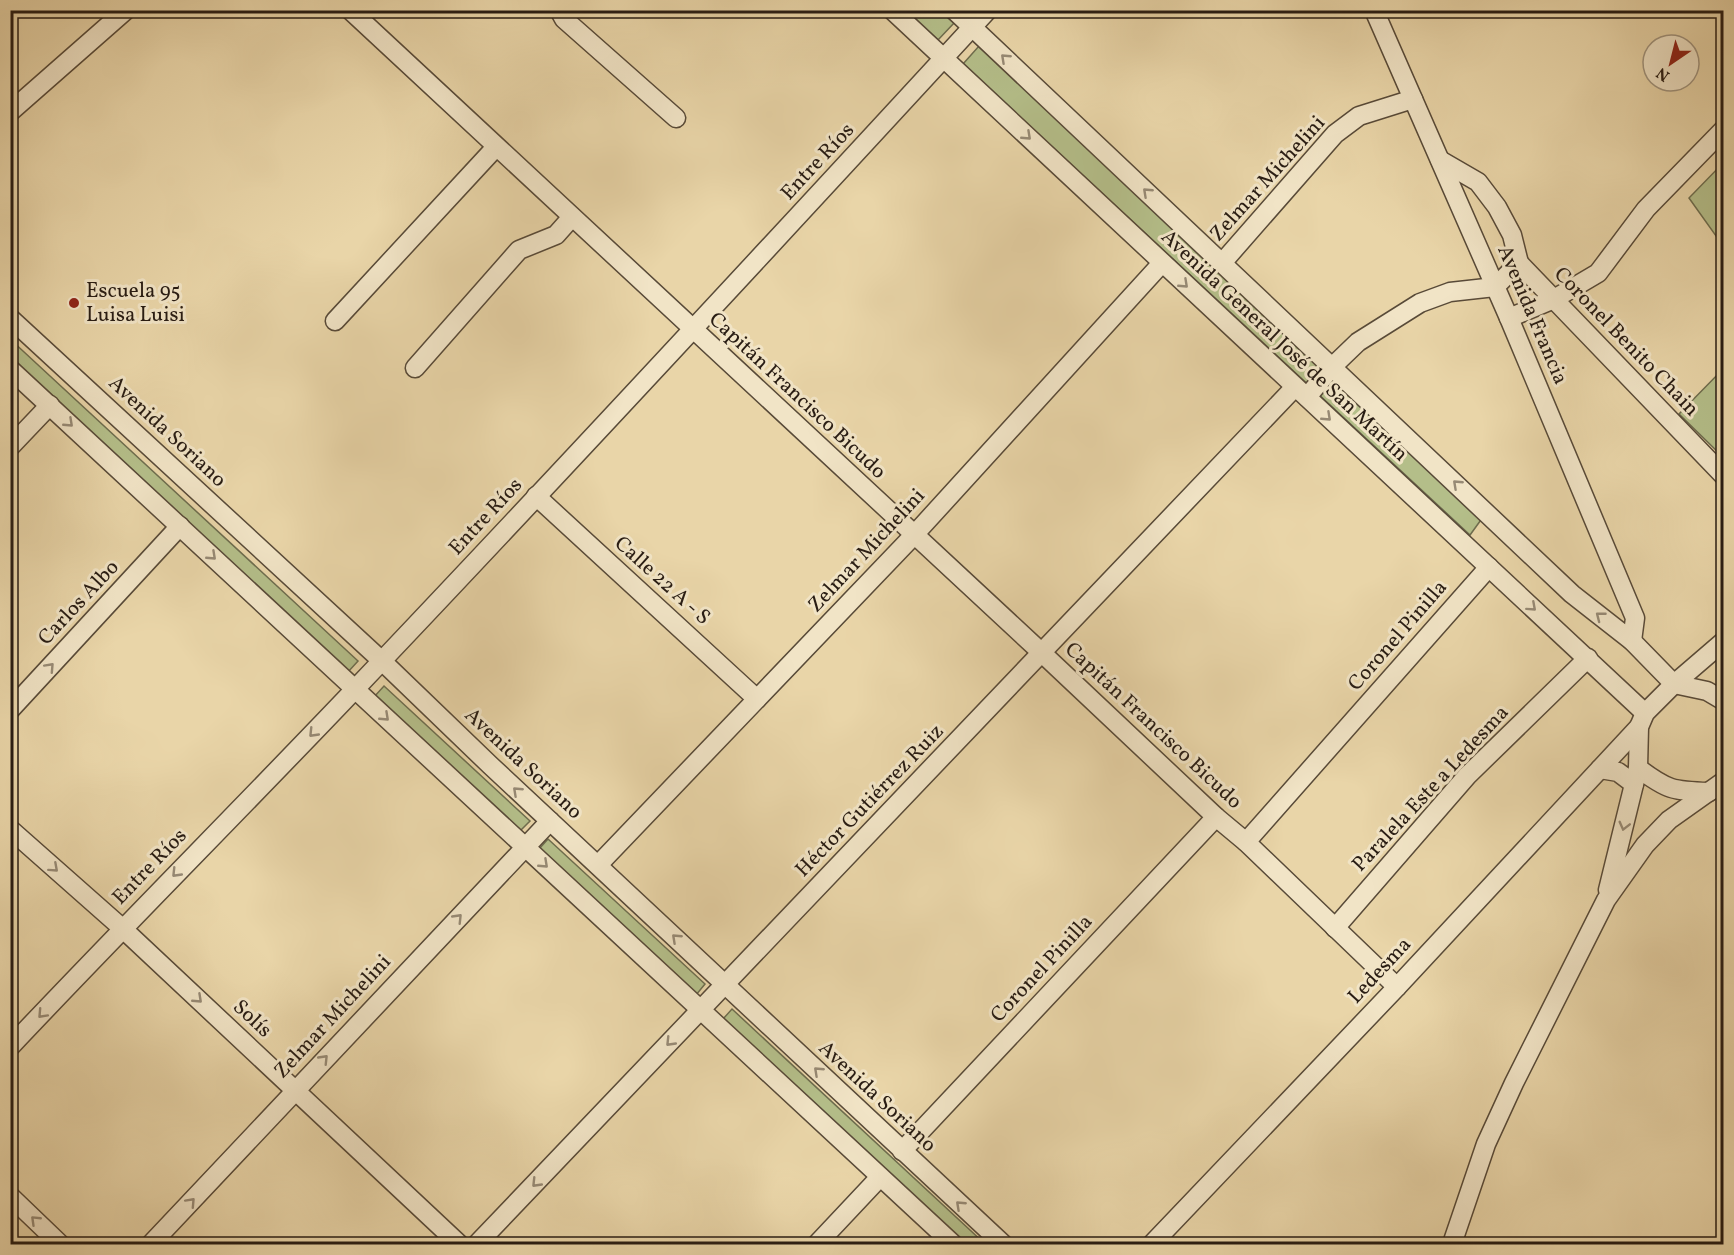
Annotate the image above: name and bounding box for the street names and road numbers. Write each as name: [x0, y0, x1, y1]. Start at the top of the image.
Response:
street label: Zelmar Michelini: [1204, 110, 1332, 248]
street label: Entre Ríos: [775, 117, 861, 207]
street label: Avenida General José de San Martín: [1154, 223, 1414, 469]
street label: Avenida Francia: [1490, 241, 1574, 389]
street label: Coronel Benito Chain: [1547, 261, 1705, 423]
street label: Capitán Francisco Bicudo: [702, 306, 892, 486]
street label: Avenida Soriano: [102, 370, 232, 494]
street label: Entre Ríos: [443, 472, 529, 562]
street label: Zelmar Michelini: [802, 483, 932, 619]
street label: Calle 22 A - S: [608, 530, 716, 632]
street label: Carlos Albo: [32, 554, 126, 652]
street label: Coronel Pinilla: [1342, 574, 1454, 698]
street label: Capitán Francisco Bicudo: [1058, 636, 1248, 816]
street label: Paralela Este a Ledesma: [1346, 699, 1516, 879]
street label: Avenida Soriano: [458, 702, 588, 826]
street label: Héctor Gutiérrez Ruiz: [789, 718, 951, 884]
street label: Entre Ríos: [106, 822, 194, 912]
street label: Coronel Pinilla: [984, 909, 1100, 1029]
street label: Ledesma: [1342, 931, 1418, 1011]
street label: Zelmar Michelini: [268, 949, 398, 1085]
street label: Solís: [226, 993, 278, 1045]
street label: Avenida Soriano: [812, 1035, 942, 1159]

